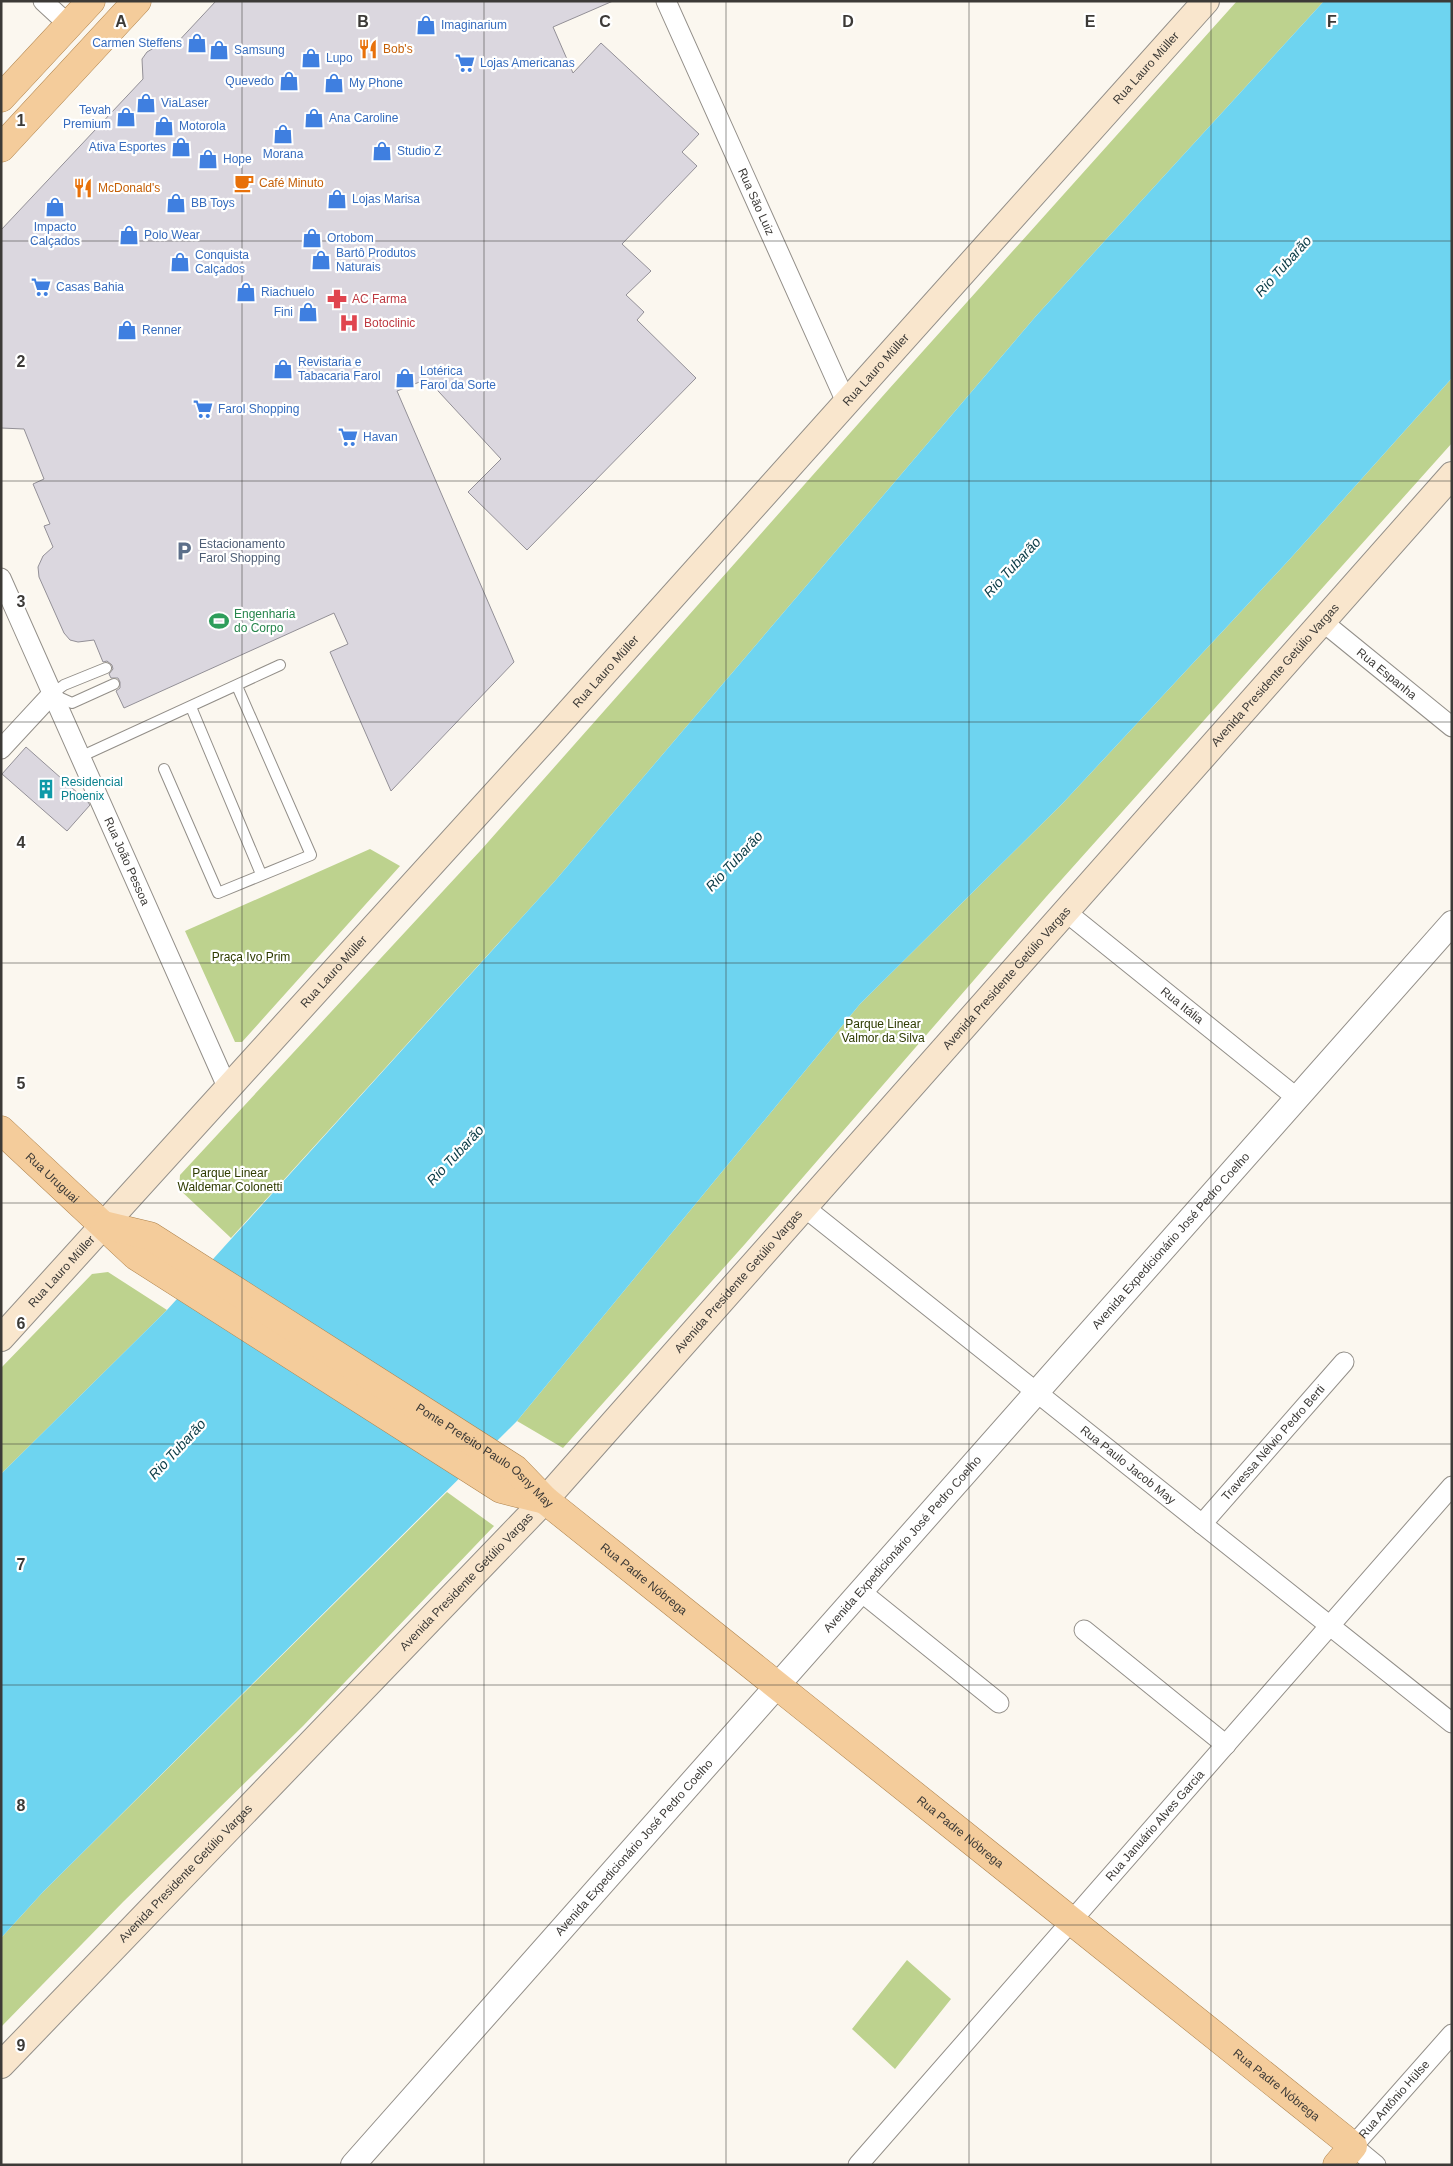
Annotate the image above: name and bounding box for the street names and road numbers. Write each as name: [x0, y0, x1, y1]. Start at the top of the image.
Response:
street label: Rua Lauro Müller: [1110, 29, 1182, 107]
street label: Rua São Luiz: [735, 166, 777, 237]
street label: Rua Lauro Müller: [840, 331, 912, 409]
street label: Avenida Presidente Getúlio Vargas: [1208, 601, 1342, 749]
street label: Rua Lauro Müller: [570, 632, 642, 710]
street label: Rua Espanha: [1354, 645, 1420, 702]
street label: Rua João Pessoa: [101, 815, 153, 908]
street label: Avenida Presidente Getúlio Vargas: [940, 904, 1074, 1053]
street label: Rua Lauro Müller: [298, 933, 370, 1010]
street label: Rua Itália: [1158, 984, 1206, 1027]
street label: Avenida Expedicionário José Pedro Coelho: [1089, 1149, 1253, 1332]
street label: Rua Uruguai: [23, 1150, 82, 1206]
street label: Avenida Presidente Getúlio Vargas: [671, 1207, 805, 1356]
street label: Rua Lauro Müller: [25, 1233, 98, 1310]
street label: Travessa Nélvio Pedro Berti: [1219, 1382, 1328, 1503]
street label: Ponte Prefeito Paulo Osny May: [413, 1401, 556, 1511]
street label: Rua Paulo Jacob May: [1078, 1423, 1178, 1507]
street label: Avenida Expedicionário José Pedro Coelho: [821, 1453, 984, 1635]
street label: Avenida Presidente Getúlio Vargas: [397, 1510, 536, 1653]
street label: Rua Padre Nóbrega: [598, 1540, 690, 1618]
street label: Avenida Expedicionário José Pedro Coelho: [552, 1756, 716, 1939]
street label: Rua Januário Alves Garcia: [1103, 1767, 1207, 1884]
street label: Rua Padre Nóbrega: [914, 1793, 1007, 1871]
street label: Avenida Presidente Getúlio Vargas: [116, 1802, 255, 1945]
street label: Rua Padre Nóbrega: [1230, 2046, 1323, 2124]
street label: Rua Antônio Hülse: [1356, 2057, 1433, 2141]

